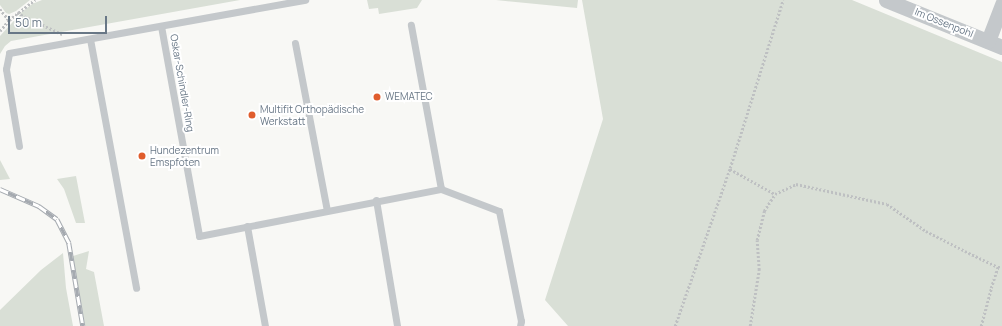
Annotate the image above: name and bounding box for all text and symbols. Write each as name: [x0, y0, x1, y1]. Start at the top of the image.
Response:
street label: Im Ossenpohl: [913, 6, 975, 40]
scale bar: [10, 8, 109, 34]
text: 50 m: [15, 14, 42, 31]
street label: Oskar-Schindler-Ring: [167, 33, 197, 133]
place label: WEMATEC: [385, 91, 433, 103]
marker: WEMATEC: [372, 92, 382, 102]
place label: Multifit Orthopädische Werkstatt: [260, 103, 364, 126]
marker: Multifit Orthopädische Werkstatt: [247, 110, 257, 120]
place label: Hundezentrum Emspfoten: [150, 144, 219, 168]
marker: Hundezentrum Emspfoten: [137, 151, 147, 161]

